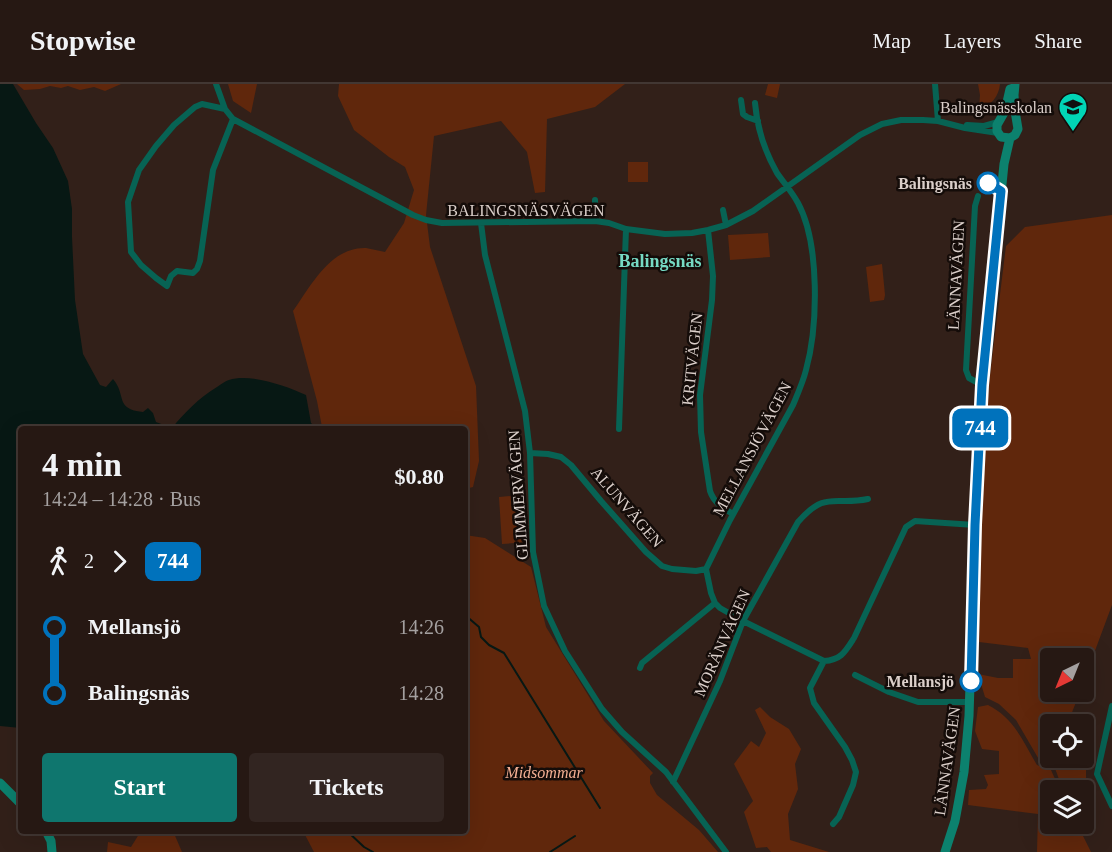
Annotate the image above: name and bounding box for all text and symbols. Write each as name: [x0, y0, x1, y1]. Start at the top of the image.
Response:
text: Stopwise: [30, 25, 136, 56]
text: Map: [873, 29, 911, 53]
text: Layers: [944, 29, 1001, 53]
text: Share: [1034, 29, 1082, 53]
school or university icon: Balingsnässkolan: [1057, 91, 1089, 133]
place label: Balingsnässkolan: [940, 99, 1052, 117]
marker: Balingsnäs: [977, 172, 999, 194]
place label: Balingsnäs: [898, 175, 972, 193]
street label: BALINGSNÄSVÄGEN: [447, 202, 605, 219]
street label: LÄNNAVÄGEN: [945, 219, 967, 330]
district label: Balingsnäs: [618, 251, 702, 271]
street label: KRITVÄGEN: [679, 311, 705, 406]
street label: MELLANSJÖVÄGEN: [709, 379, 795, 519]
line badge: 744: [946, 408, 1014, 448]
text: 744: [964, 416, 996, 440]
street label: GLIMMERVÄGEN: [505, 429, 531, 561]
text: 4 min: [42, 447, 122, 483]
text: $0.80: [395, 464, 444, 489]
street label: ALUNVÄGEN: [588, 464, 667, 551]
text: 14:24 – 14:28 · Bus: [42, 488, 201, 510]
icon: walk: [42, 545, 75, 578]
icon: forward: [103, 545, 136, 578]
text: 744: [157, 549, 189, 573]
text: 2: [84, 550, 94, 572]
street label: MORÄNVÄGEN: [691, 586, 753, 699]
text: Mellansjö: [88, 614, 181, 639]
text: 14:26: [398, 616, 444, 638]
north arrow: [1040, 648, 1094, 702]
map controls: [1040, 648, 1094, 834]
marker: Mellansjö: [960, 670, 982, 692]
place label: Mellansjö: [886, 673, 954, 691]
text: Balingsnäs: [88, 680, 190, 705]
text: 14:28: [398, 682, 444, 704]
street label: LÄNNAVÄGEN: [931, 705, 963, 817]
button: locate: [1040, 714, 1094, 768]
button: Start: [42, 753, 237, 822]
button: Tickets: [249, 753, 444, 822]
park label: Midsommar: [504, 764, 583, 781]
button: layers: [1040, 780, 1094, 834]

